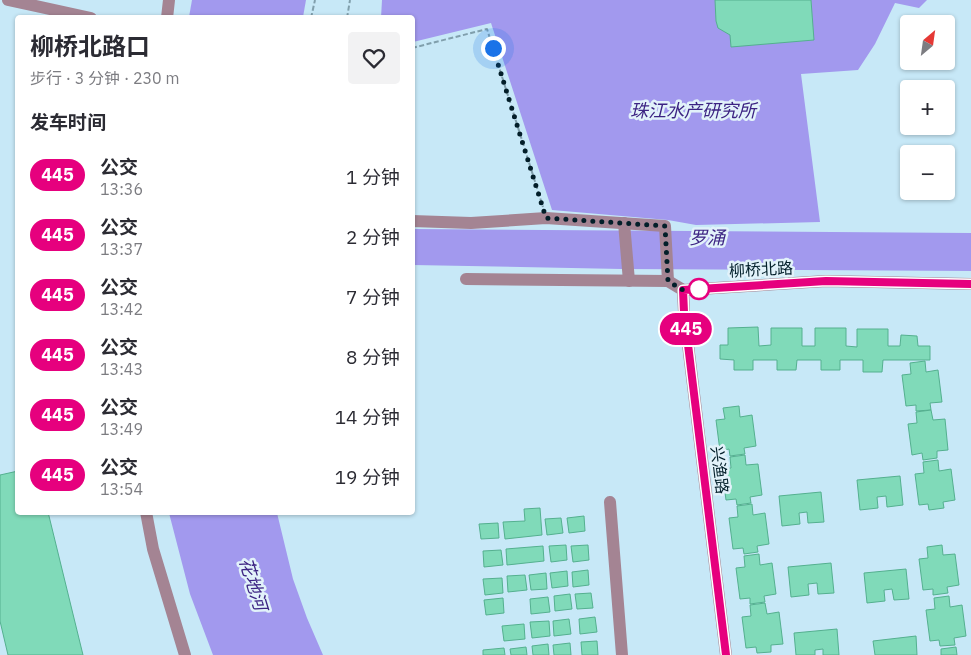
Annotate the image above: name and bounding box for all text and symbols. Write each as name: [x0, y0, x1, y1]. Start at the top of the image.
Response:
north arrow: [900, 15, 955, 70]
map controls: [900, 15, 955, 200]
text: 柳桥北路口: [30, 30, 150, 62]
button: heart: [348, 32, 400, 84]
your location: [481, 36, 506, 61]
text: 步行 · 3 分钟 · 230 m: [30, 68, 179, 88]
button: +: [900, 80, 955, 135]
water label: 珠江水产研究所: [630, 99, 759, 122]
text: 发车时间: [30, 110, 106, 134]
button: −: [900, 145, 955, 200]
text: 公交: [100, 155, 138, 179]
text: 445: [41, 163, 74, 186]
text: 1 分钟: [346, 165, 400, 189]
text: 13:36: [100, 179, 143, 199]
text: 公交: [100, 215, 138, 239]
text: 445: [41, 223, 74, 246]
text: 2 分钟: [346, 225, 400, 249]
water label: 罗涌: [689, 226, 727, 249]
text: 13:37: [100, 239, 143, 259]
street label: 柳桥北路: [729, 257, 793, 281]
text: 公交: [100, 275, 138, 299]
unlabelled marker: [688, 278, 710, 300]
text: 445: [41, 283, 74, 306]
text: 7 分钟: [346, 285, 400, 309]
text: 13:42: [100, 299, 143, 319]
line badge: 445: [657, 313, 715, 345]
text: 445: [670, 317, 702, 340]
text: 公交: [100, 335, 138, 359]
text: 445: [41, 343, 74, 366]
text: 8 分钟: [346, 345, 400, 369]
text: 13:43: [100, 359, 143, 379]
text: 公交: [100, 395, 138, 419]
text: 445: [41, 403, 74, 426]
text: 14 分钟: [335, 405, 400, 429]
text: 13:49: [100, 419, 143, 439]
street label: 兴渔路: [707, 445, 733, 495]
text: 公交: [100, 455, 138, 479]
text: 445: [41, 463, 74, 486]
text: 19 分钟: [335, 465, 400, 489]
text: 13:54: [100, 479, 143, 499]
water label: 花地河: [235, 555, 273, 616]

